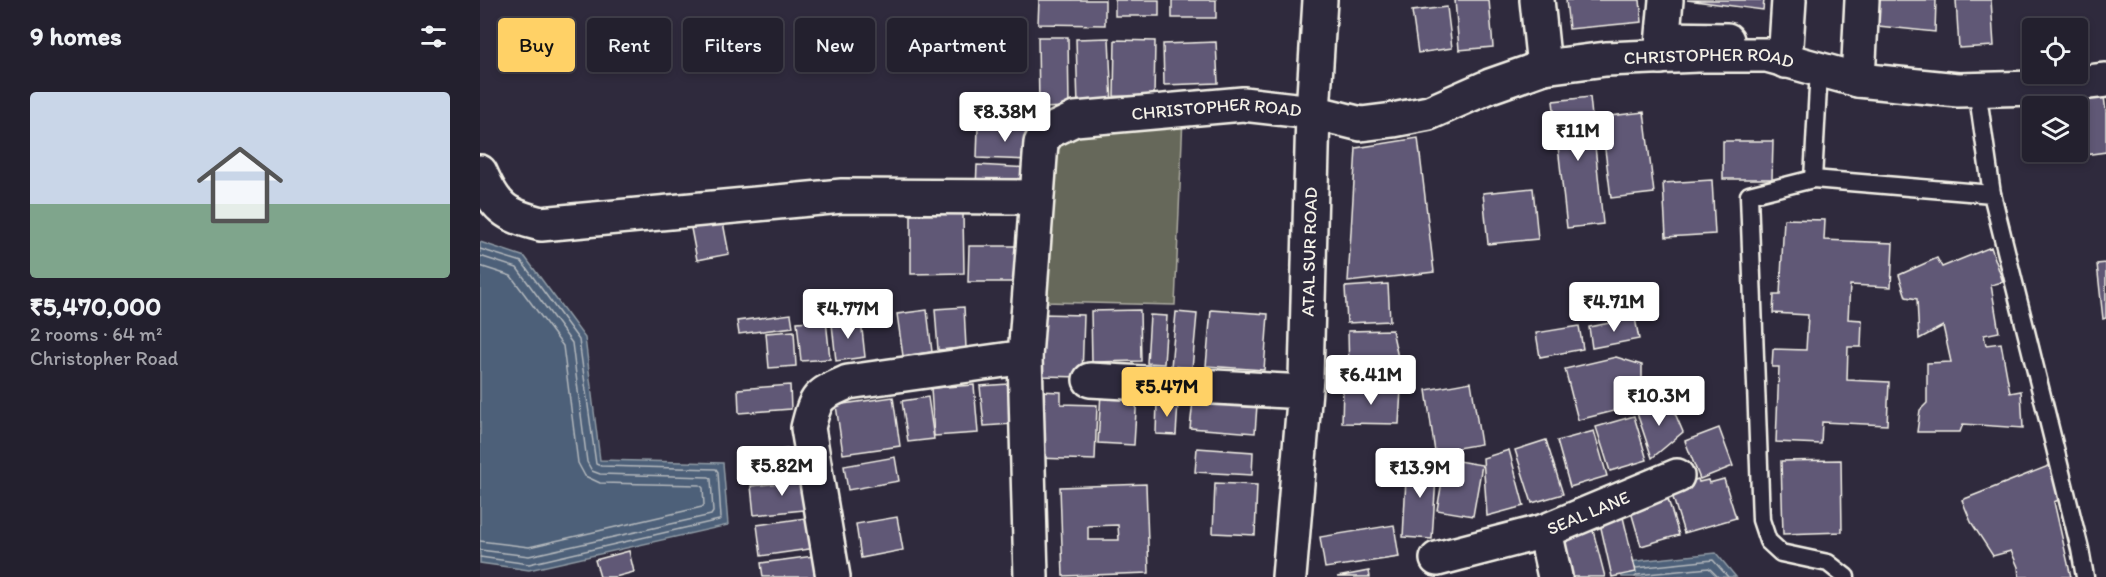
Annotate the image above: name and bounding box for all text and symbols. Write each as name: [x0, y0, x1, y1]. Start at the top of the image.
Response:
chip: Buy: [498, 18, 575, 72]
chip: Rent: [587, 18, 671, 72]
chip: Filters: [683, 18, 783, 72]
chip: New: [795, 18, 875, 72]
chip: Apartment: [887, 18, 1027, 72]
map controls: [2022, 18, 2088, 162]
button: locate: [2022, 18, 2088, 84]
text: 9 homes: [30, 20, 122, 52]
icon: filters: [417, 20, 450, 53]
street label: CHRISTOPHER ROAD: [1623, 44, 1797, 73]
pin: ₹8.38M: [956, 92, 1054, 143]
street label: CHRISTOPHER ROAD: [1130, 93, 1303, 125]
button: layers: [2022, 96, 2088, 162]
text: ₹8.38M: [973, 99, 1037, 123]
pin: ₹11M: [1542, 111, 1614, 162]
text: ₹11M: [1556, 118, 1600, 142]
icon: home: [186, 131, 294, 239]
street label: ATAL SUR ROAD: [1297, 186, 1322, 317]
pin: ₹4.71M: [1565, 282, 1663, 333]
pin: ₹4.77M: [799, 289, 897, 340]
text: ₹4.71M: [1583, 289, 1645, 313]
text: ₹5,470,000: [30, 290, 161, 322]
text: ₹4.77M: [817, 296, 879, 320]
text: 2 rooms · 64 m²: [30, 322, 162, 346]
text: Christopher Road: [30, 346, 178, 370]
pin: ₹6.41M: [1322, 355, 1420, 406]
text: ₹6.41M: [1340, 362, 1402, 386]
pin: ₹5.47M: [1118, 367, 1216, 418]
text: ₹5.47M: [1136, 374, 1198, 398]
pin: ₹10.3M: [1610, 376, 1708, 427]
text: ₹10.3M: [1628, 383, 1690, 407]
pin: ₹5.82M: [733, 446, 831, 497]
pin: ₹13.9M: [1371, 448, 1469, 499]
text: ₹5.82M: [751, 453, 813, 477]
text: ₹13.9M: [1389, 455, 1451, 479]
street label: SEAL LANE: [1544, 486, 1633, 540]

